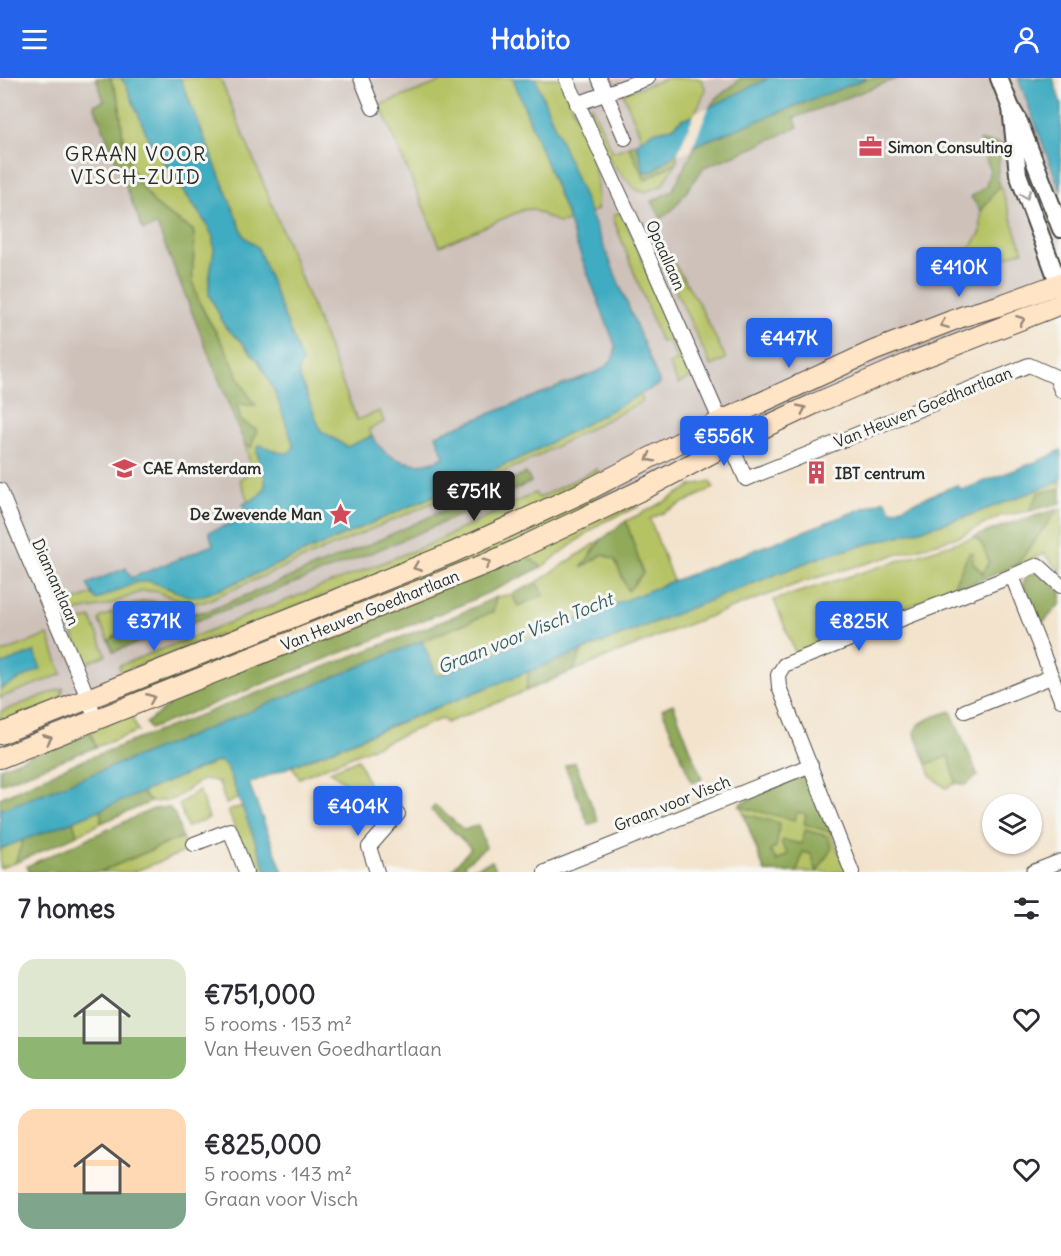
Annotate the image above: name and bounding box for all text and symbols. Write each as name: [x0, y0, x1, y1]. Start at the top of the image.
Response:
text: Habito: [490, 22, 571, 56]
icon: menu: [18, 23, 51, 56]
icon: person: [1010, 23, 1043, 56]
office icon: Simon Consulting: [857, 134, 883, 160]
place label: Simon Consulting: [888, 137, 1013, 158]
district label: GRAAN VOOR VISCH-ZUID: [65, 141, 207, 189]
one-way arrow: [1018, 190, 1031, 200]
street label: Opaallaan: [642, 217, 690, 293]
pin: €410K: [917, 247, 1001, 298]
text: €410K: [930, 254, 988, 279]
one-way arrow: [1014, 315, 1025, 327]
one-way arrow: [939, 316, 949, 329]
pin: €447K: [747, 318, 831, 369]
text: €447K: [760, 325, 818, 350]
street label: Van Heuven Goedhartlaan: [831, 362, 1015, 452]
one-way arrow: [796, 405, 807, 417]
pin: €556K: [682, 416, 766, 467]
text: €556K: [694, 423, 754, 448]
one-way arrow: [646, 451, 657, 462]
school or university icon: CAE Amsterdam: [112, 455, 138, 481]
place label: CAE Amsterdam: [143, 458, 261, 478]
building icon: IBT centrum: [804, 460, 830, 486]
place label: IBT centrum: [835, 463, 925, 483]
pin: €751K: [432, 471, 516, 522]
text: €751K: [447, 478, 501, 503]
place icon: De Zwevende Man: [327, 501, 353, 527]
place label: De Zwevende Man: [190, 504, 322, 524]
street label: Diamantlaan: [28, 536, 84, 628]
one-way arrow: [481, 558, 492, 570]
one-way arrow: [412, 560, 423, 572]
street label: Van Heuven Goedhartlaan: [278, 565, 462, 655]
water label: Graan voor Visch Tocht: [434, 587, 618, 679]
pin: €371K: [112, 601, 196, 652]
pin: €825K: [817, 601, 901, 652]
text: €371K: [127, 608, 181, 633]
text: €825K: [829, 608, 889, 633]
one-way arrow: [144, 693, 155, 705]
one-way arrow: [42, 734, 53, 746]
street label: Graan voor Visch: [611, 771, 733, 835]
pin: €404K: [316, 786, 400, 837]
text: €404K: [327, 793, 389, 818]
map controls: [982, 794, 1042, 854]
button: layers: [982, 794, 1042, 854]
text: 7 homes: [18, 892, 115, 925]
icon: filters: [1010, 892, 1043, 925]
text: €751,000: [204, 978, 316, 1011]
icon: home: [66, 983, 138, 1055]
icon: heart: [1010, 1003, 1043, 1036]
text: 5 rooms · 153 m²: [204, 1011, 352, 1036]
text: Van Heuven Goedhartlaan: [204, 1036, 442, 1061]
text: €825,000: [204, 1128, 322, 1161]
icon: home: [66, 1133, 138, 1205]
icon: heart: [1010, 1153, 1043, 1186]
text: 5 rooms · 143 m²: [204, 1161, 352, 1186]
text: Graan voor Visch: [204, 1186, 358, 1211]

